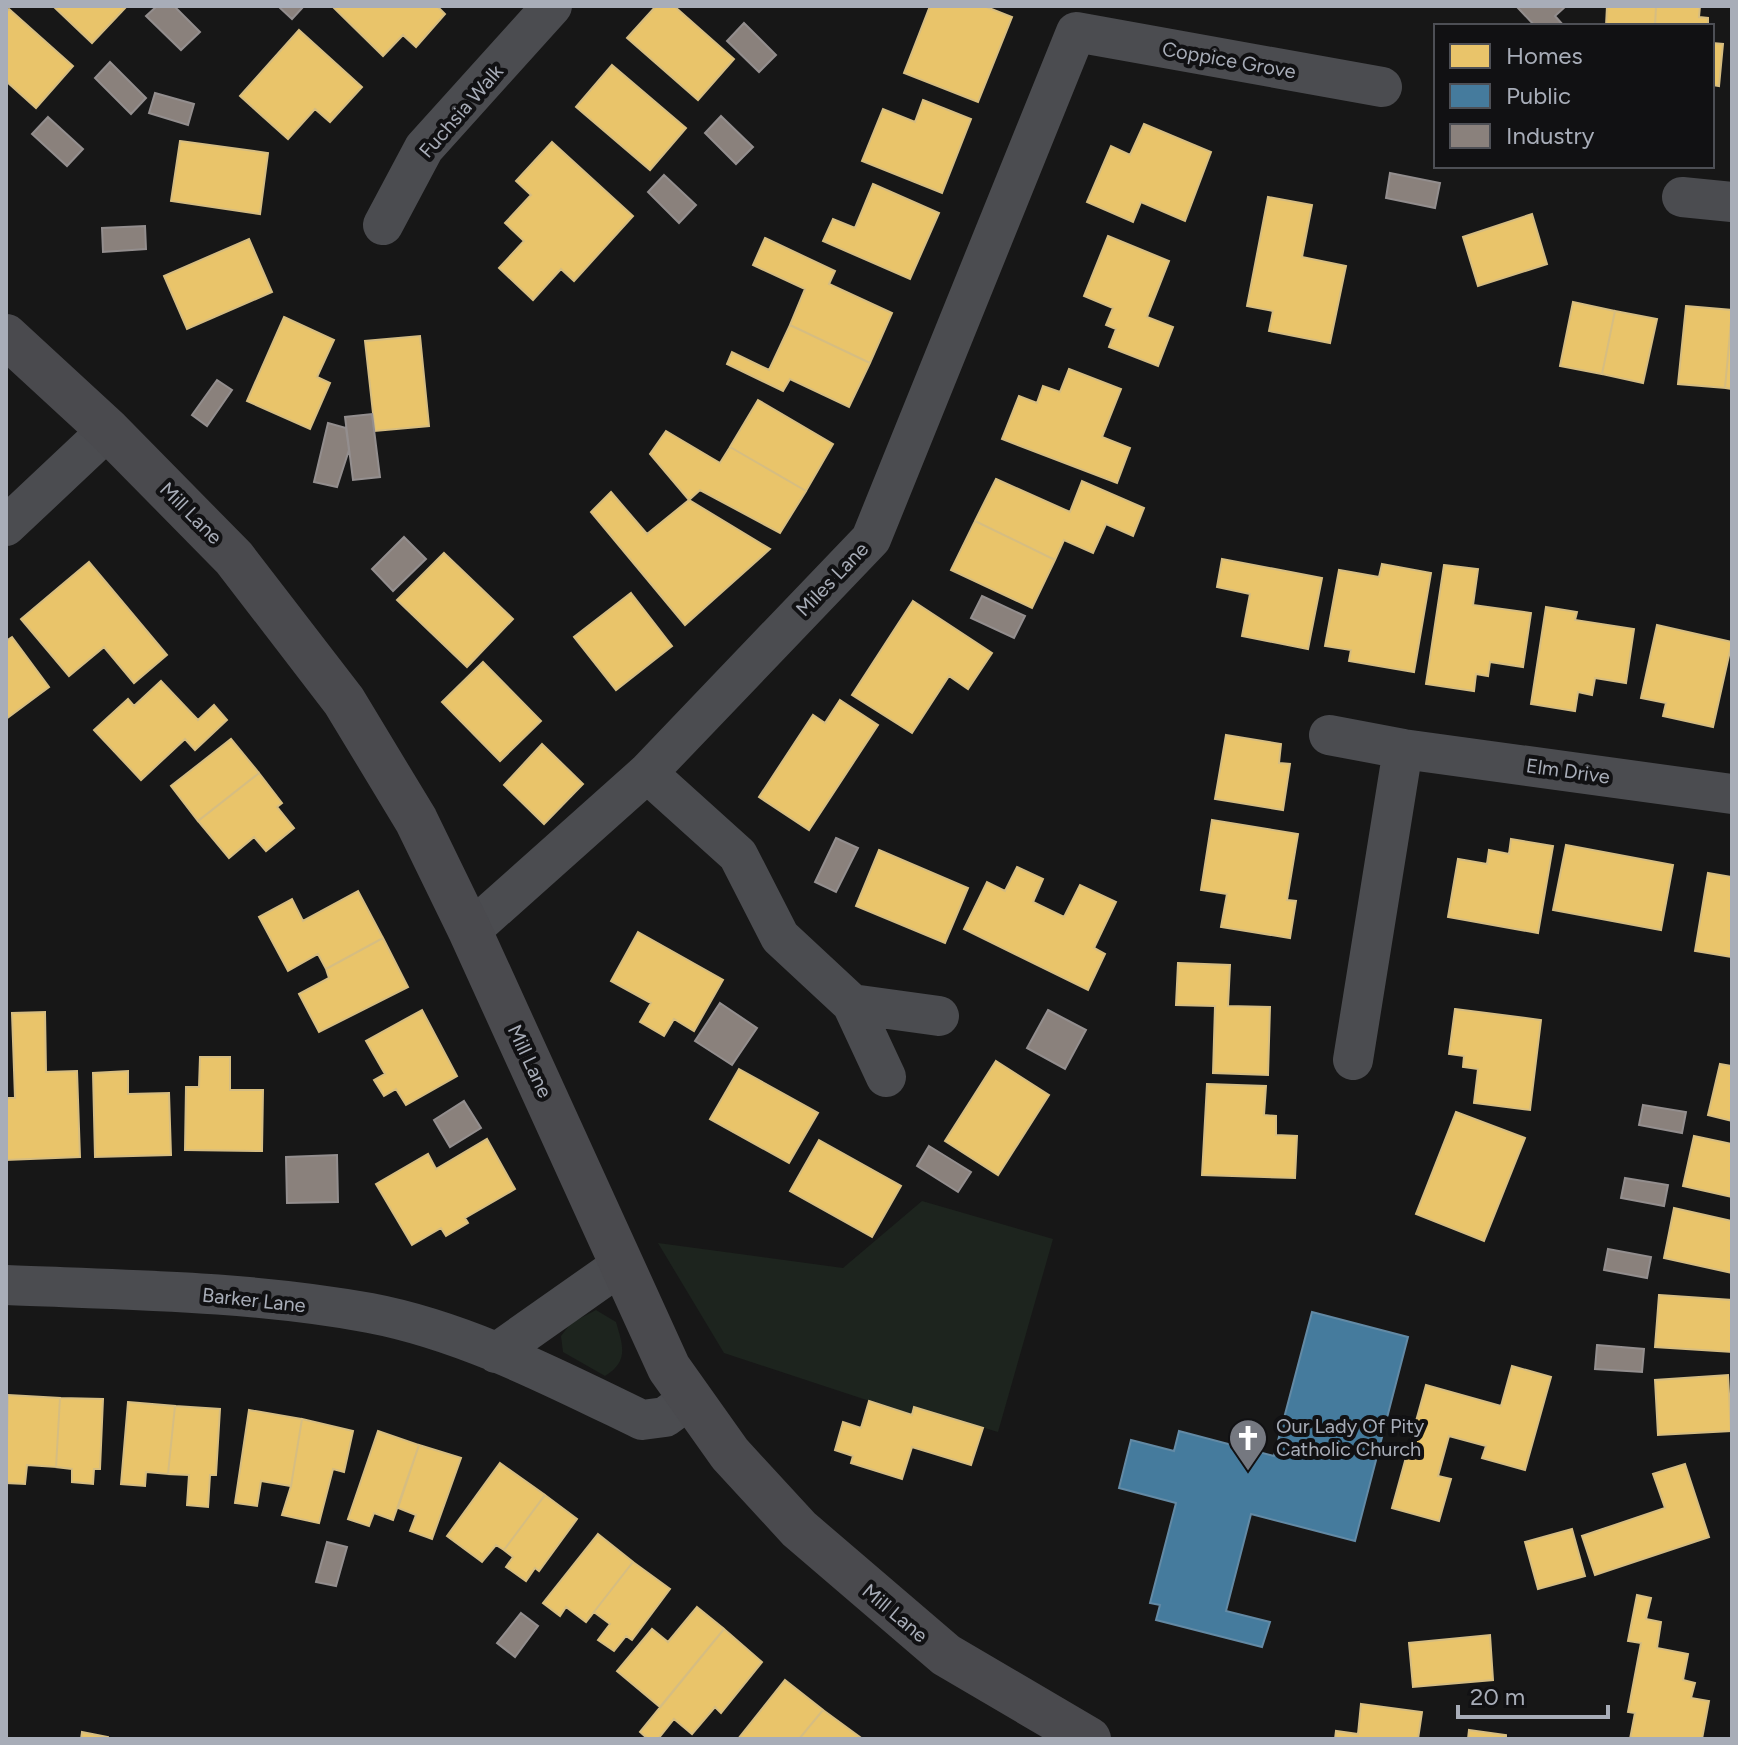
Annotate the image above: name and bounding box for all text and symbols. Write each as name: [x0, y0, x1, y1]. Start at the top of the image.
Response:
legend: [1434, 24, 1714, 168]
street label: Coppice Grove: [1160, 36, 1298, 84]
text: Homes: [1506, 41, 1583, 70]
street label: Fuchsia Walk: [414, 59, 508, 162]
text: Public: [1506, 81, 1571, 110]
text: Industry: [1506, 121, 1595, 150]
street label: Mill Lane: [155, 477, 227, 549]
street label: Miles Lane: [791, 537, 873, 621]
street label: Elm Drive: [1525, 753, 1612, 789]
street label: Mill Lane: [503, 1021, 557, 1101]
street label: Barker Lane: [201, 1283, 307, 1317]
place label: Our Lady Of Pity Catholic Church: [1276, 1414, 1425, 1461]
church icon: Our Lady Of Pity Catholic Church: [1227, 1417, 1269, 1472]
street label: Mill Lane: [857, 1579, 933, 1647]
scale bar: [1458, 1669, 1608, 1719]
text: 20 m: [1470, 1682, 1525, 1711]

